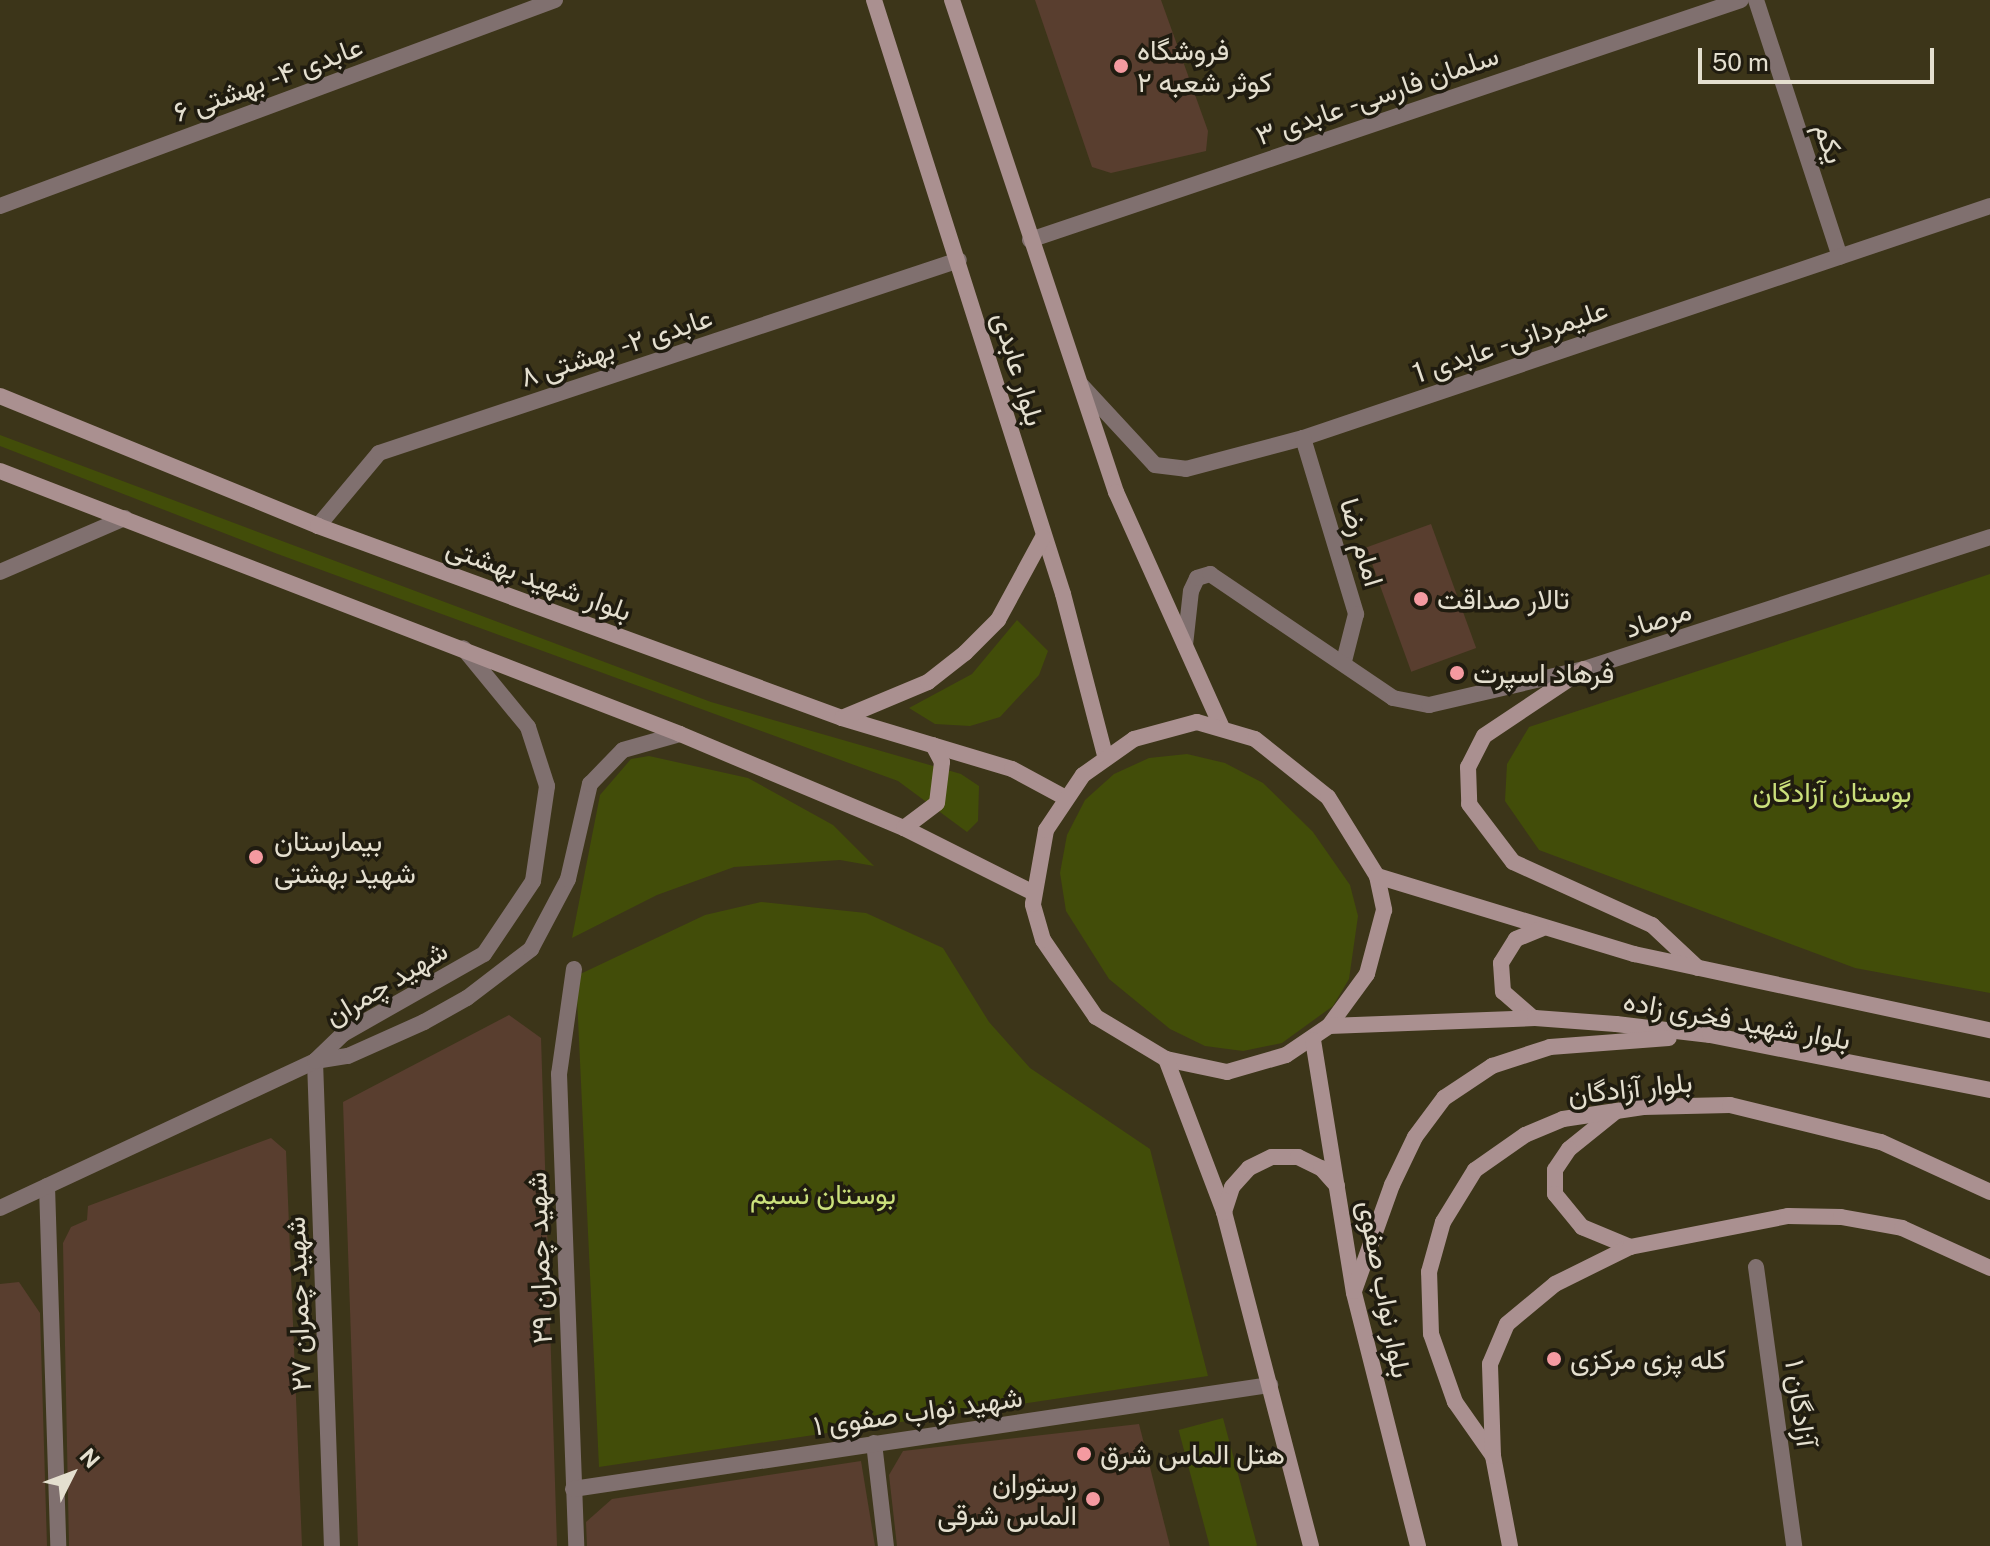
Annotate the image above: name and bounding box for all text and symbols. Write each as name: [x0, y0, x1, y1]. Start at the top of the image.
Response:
street label: عابدی ۴ - بهشتی ۶: [165, 28, 371, 130]
scale bar: [1702, 32, 1938, 82]
place label: فروشگاه کوثر شعبه ۲: [1137, 33, 1272, 99]
street label: سلمان فارسی - عابدی ۳: [1248, 36, 1506, 154]
text: 50 m: [1712, 48, 1769, 76]
marker: فروشگاه کوثر شعبه ۲: [1112, 57, 1130, 75]
street label: یکم: [1808, 118, 1852, 168]
street label: علیمردانی - عابدی 1: [1404, 291, 1616, 391]
street label: عابدی ۲ - بهشتی ۸: [512, 299, 720, 395]
street label: بلوار عابدی: [986, 308, 1052, 430]
street label: امام رضا: [1333, 494, 1391, 590]
street label: بلوار شهید بهشتی: [442, 530, 636, 628]
place label: تالار صداقت: [1437, 582, 1570, 616]
marker: تالار صداقت: [1412, 590, 1430, 608]
street label: مرصاد: [1621, 593, 1695, 645]
place label: فرهاد اسپرت: [1473, 656, 1614, 690]
marker: فرهاد اسپرت: [1448, 664, 1466, 682]
park label: بوستان آزادگان: [1752, 775, 1912, 809]
place label: بیمارستان شهید بهشتی: [274, 824, 416, 890]
marker: بیمارستان شهید بهشتی: [245, 846, 267, 868]
street label: شهید چمران: [319, 933, 453, 1033]
street label: بلوار شهید فخری زاده: [1621, 983, 1853, 1057]
street label: بلوار آزادگان: [1566, 1065, 1694, 1111]
street label: شهید چمران ۲۹: [519, 1171, 559, 1345]
park label: بوستان نسیم: [750, 1177, 896, 1211]
street label: بلوار نواب صفوی: [1351, 1197, 1419, 1381]
street label: شهید چمران ۲۷: [278, 1216, 318, 1392]
place label: کله پزی مرکزی: [1570, 1342, 1726, 1376]
marker: کله پزی مرکزی: [1545, 1350, 1563, 1368]
street label: آزادگان ۱: [1778, 1357, 1824, 1449]
street label: شهید نواب صفوی ۱: [811, 1380, 1025, 1442]
north arrow: [32, 1434, 112, 1514]
place label: هتل الماس شرق: [1100, 1437, 1285, 1471]
text: N: [74, 1443, 105, 1473]
marker: هتل الماس شرق: [1075, 1445, 1093, 1463]
place label: رستوران الماس شرقی: [937, 1466, 1077, 1532]
marker: رستوران الماس شرقی: [1084, 1490, 1102, 1508]

